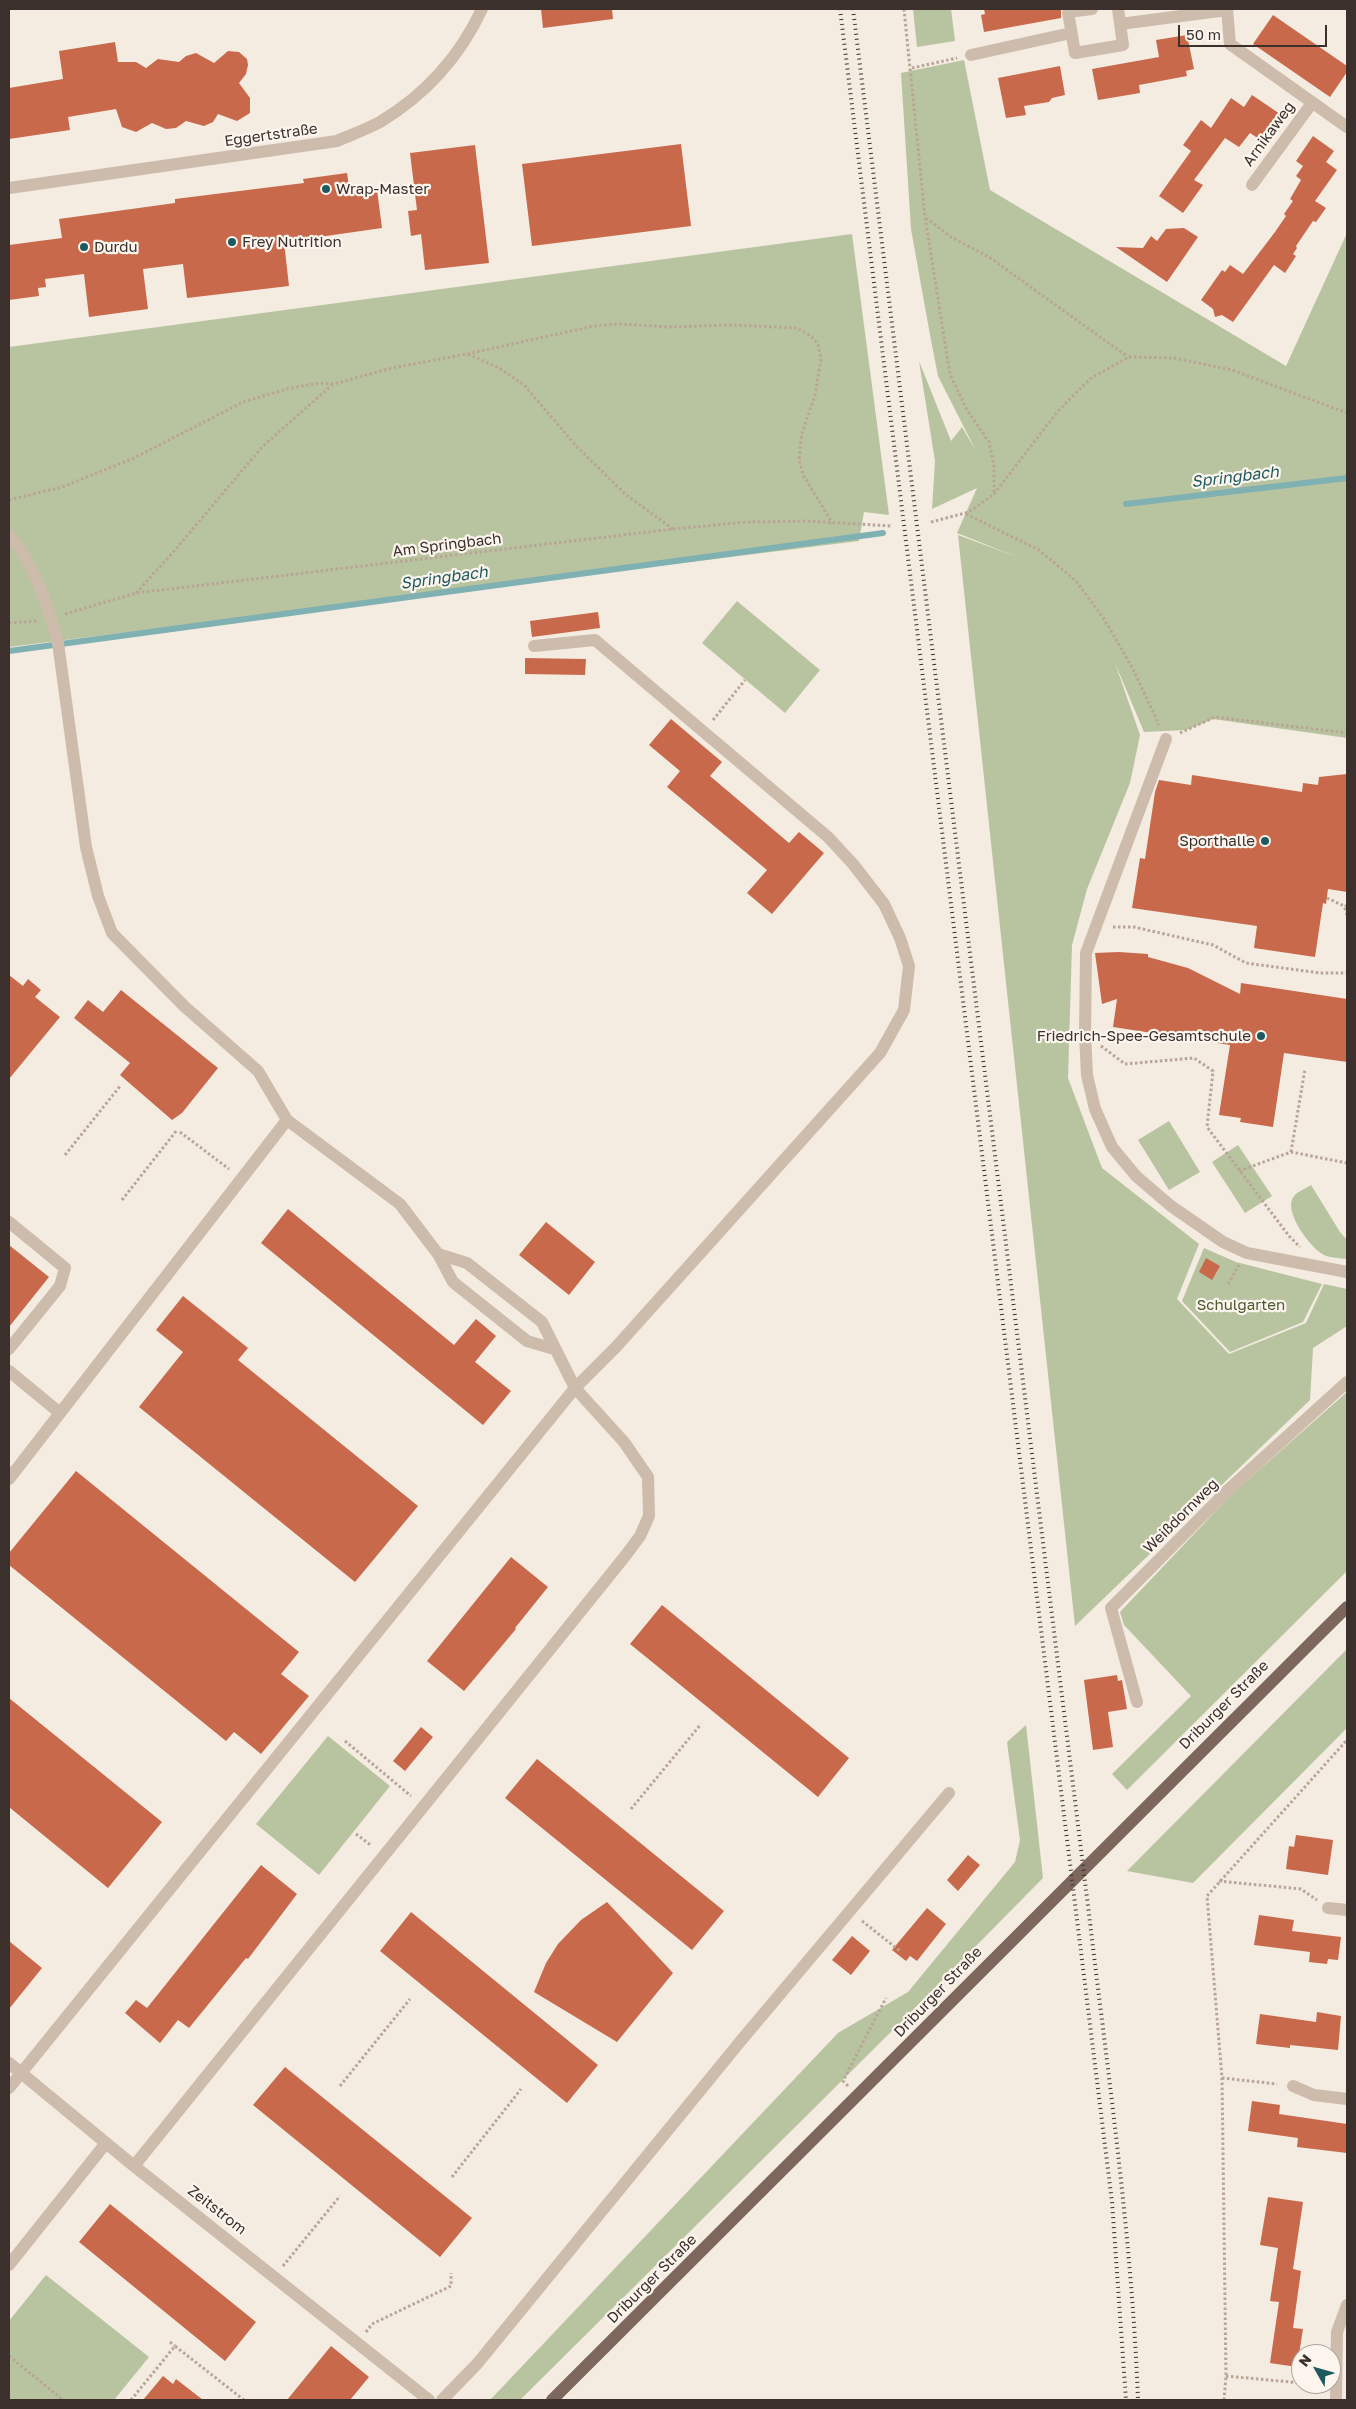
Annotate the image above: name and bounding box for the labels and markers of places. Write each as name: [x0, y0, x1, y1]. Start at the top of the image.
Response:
place label: Wrap-Master: [336, 180, 429, 198]
marker: Wrap-Master: [320, 183, 332, 195]
place label: Frey Nutrition: [242, 233, 342, 251]
marker: Frey Nutrition: [226, 236, 238, 248]
place label: Durdu: [94, 238, 138, 256]
marker: Durdu: [78, 241, 90, 253]
place label: Sporthalle: [1179, 832, 1255, 850]
marker: Sporthalle: [1259, 835, 1271, 847]
place label: Friedrich-Spee-Gesamtschule: [1037, 1027, 1251, 1045]
marker: Friedrich-Spee-Gesamtschule: [1255, 1030, 1267, 1042]

